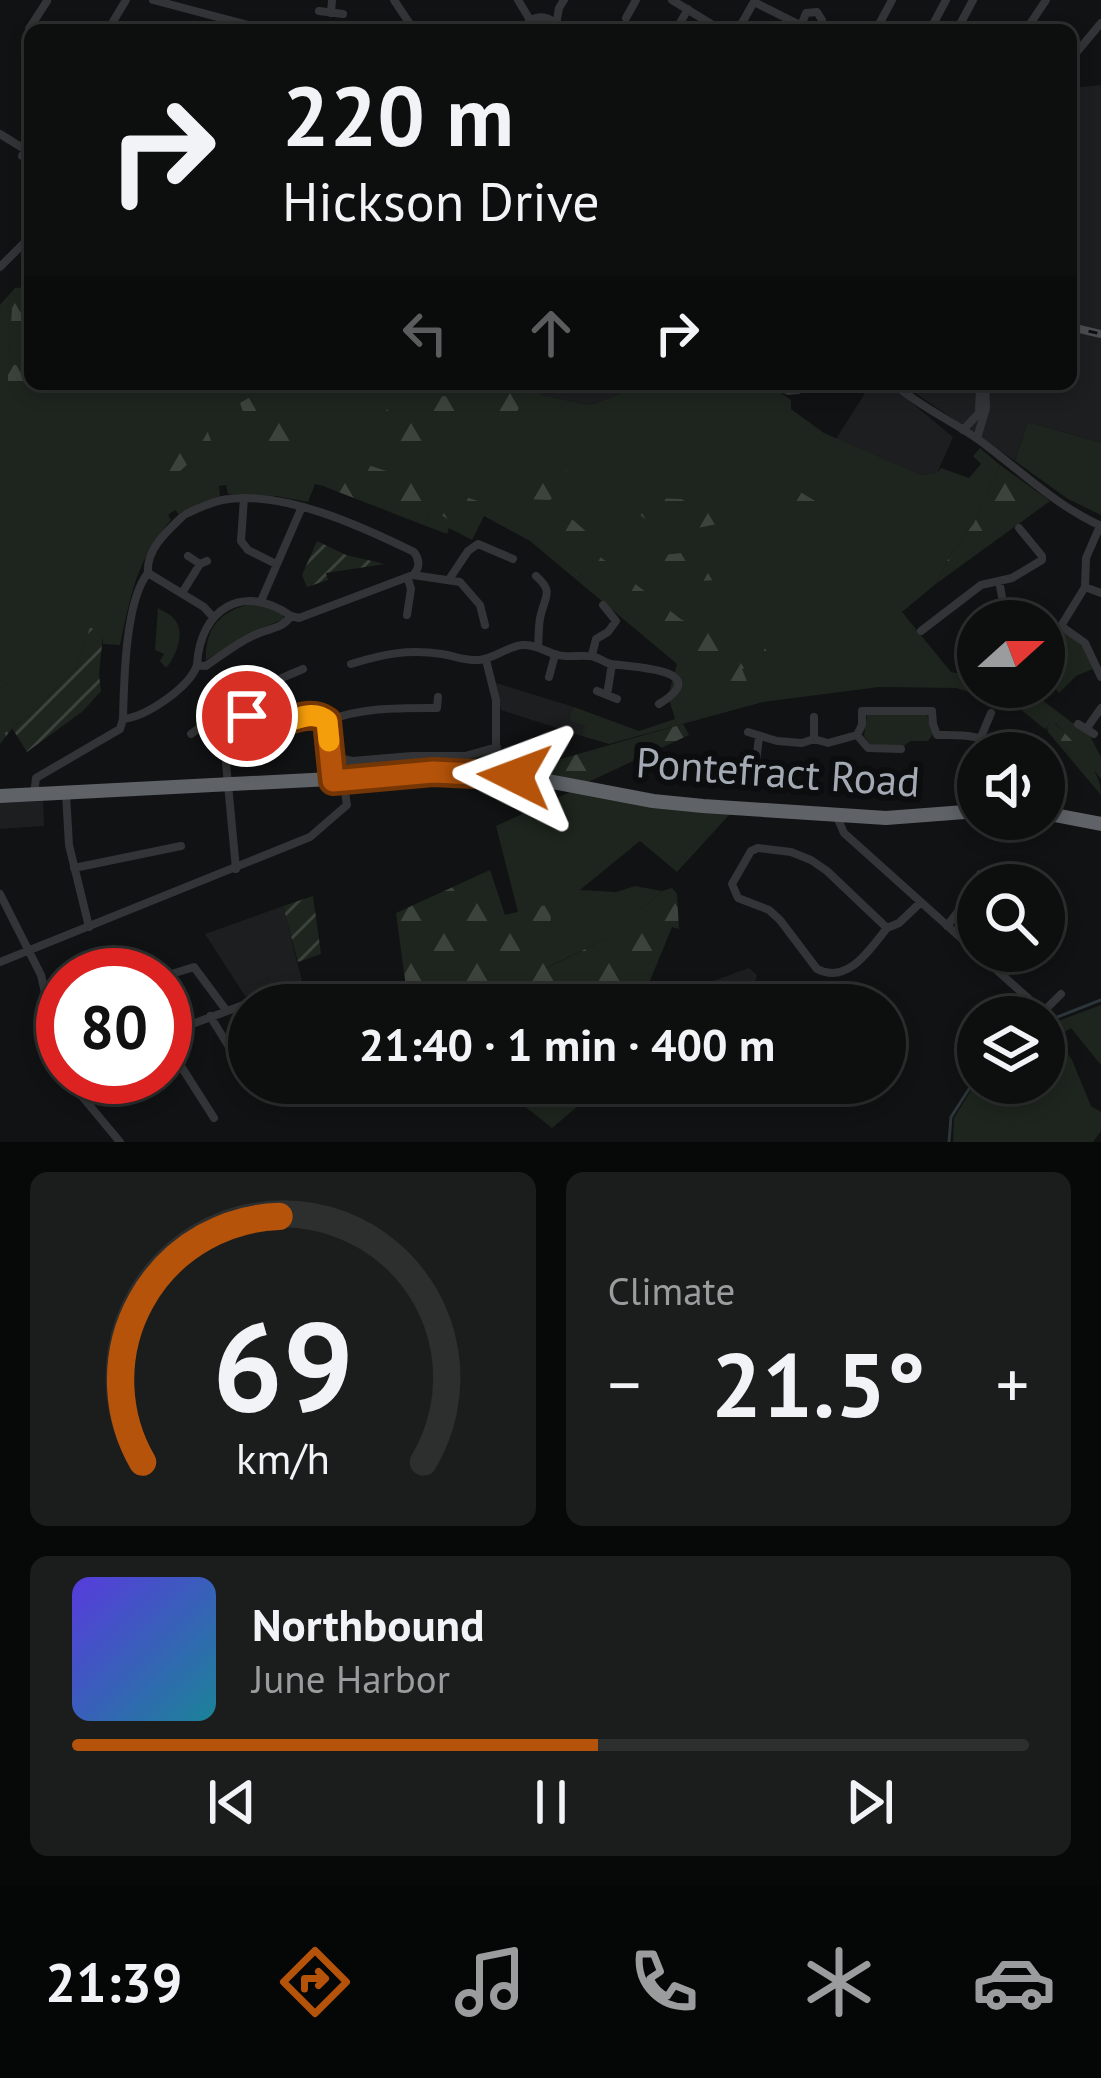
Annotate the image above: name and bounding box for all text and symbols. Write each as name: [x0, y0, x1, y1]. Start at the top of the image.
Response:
text: 220 m: [282, 60, 514, 169]
icon: right: [84, 72, 240, 228]
text: Hickson Drive: [282, 166, 600, 236]
icon: left: [392, 300, 458, 366]
icon: ahead: [518, 300, 584, 366]
icon: right: [644, 300, 710, 366]
north arrow: [957, 600, 1065, 708]
map controls: [957, 600, 1065, 1104]
pin: [196, 665, 298, 767]
icon: arrive: [214, 683, 280, 749]
position arrow: [452, 713, 578, 839]
button: sound: [957, 732, 1065, 840]
street label: Pontefract Road: [634, 734, 922, 809]
button: search: [957, 864, 1065, 972]
speed limit sign: 80: [36, 948, 192, 1104]
button: layers: [957, 996, 1065, 1104]
text: 21:40 · 1 min · 400 m: [359, 1015, 775, 1073]
text: Climate: [608, 1265, 735, 1316]
text: 69: [212, 1284, 354, 1445]
text: 21.5°: [711, 1325, 926, 1442]
text: −: [608, 1341, 641, 1426]
text: +: [996, 1341, 1029, 1426]
text: km/h: [236, 1430, 330, 1486]
text: Northbound: [252, 1595, 484, 1653]
text: June Harbor: [252, 1653, 450, 1704]
icon: previous: [199, 1769, 265, 1835]
icon: pause: [518, 1769, 584, 1835]
icon: next: [837, 1769, 903, 1835]
icon: directions: [273, 1940, 357, 2024]
icon: music: [448, 1940, 532, 2024]
icon: phone: [622, 1940, 706, 2024]
icon: climate: [797, 1940, 881, 2024]
icon: car: [972, 1940, 1056, 2024]
text: 21:39: [45, 1947, 182, 2017]

